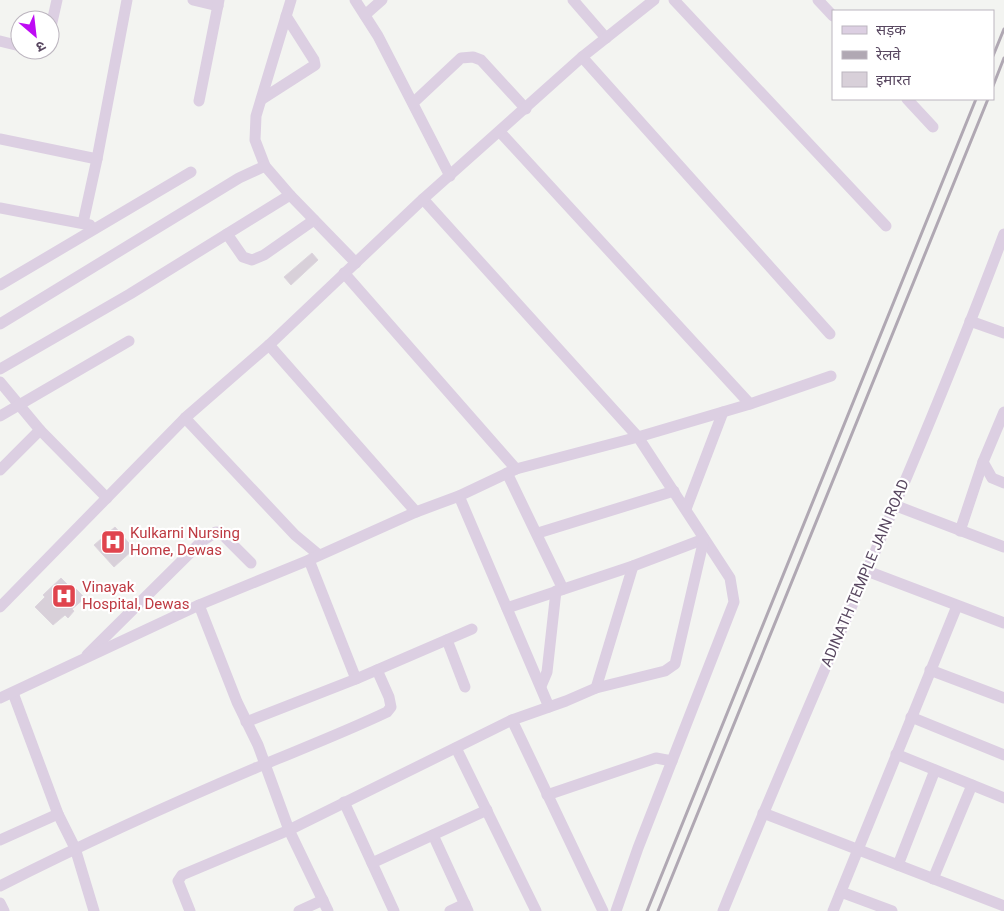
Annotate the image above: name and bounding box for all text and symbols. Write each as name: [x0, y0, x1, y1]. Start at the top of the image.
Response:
north arrow: [10, 10, 60, 60]
legend: [832, 10, 994, 100]
text: सड़क: [876, 21, 906, 39]
text: उ: [33, 37, 48, 56]
text: रेलवे: [875, 46, 901, 64]
text: इमारत: [876, 71, 911, 89]
street label: ADINATH TEMPLE JAIN ROAD: [817, 476, 913, 670]
place label: Kulkarni Nursing Home, Dewas: [130, 524, 240, 559]
hospital icon: Kulkarni Nursing Home, Dewas: [100, 529, 126, 555]
place label: Vinayak Hospital, Dewas: [82, 578, 189, 613]
hospital icon: Vinayak Hospital, Dewas: [51, 583, 77, 609]

